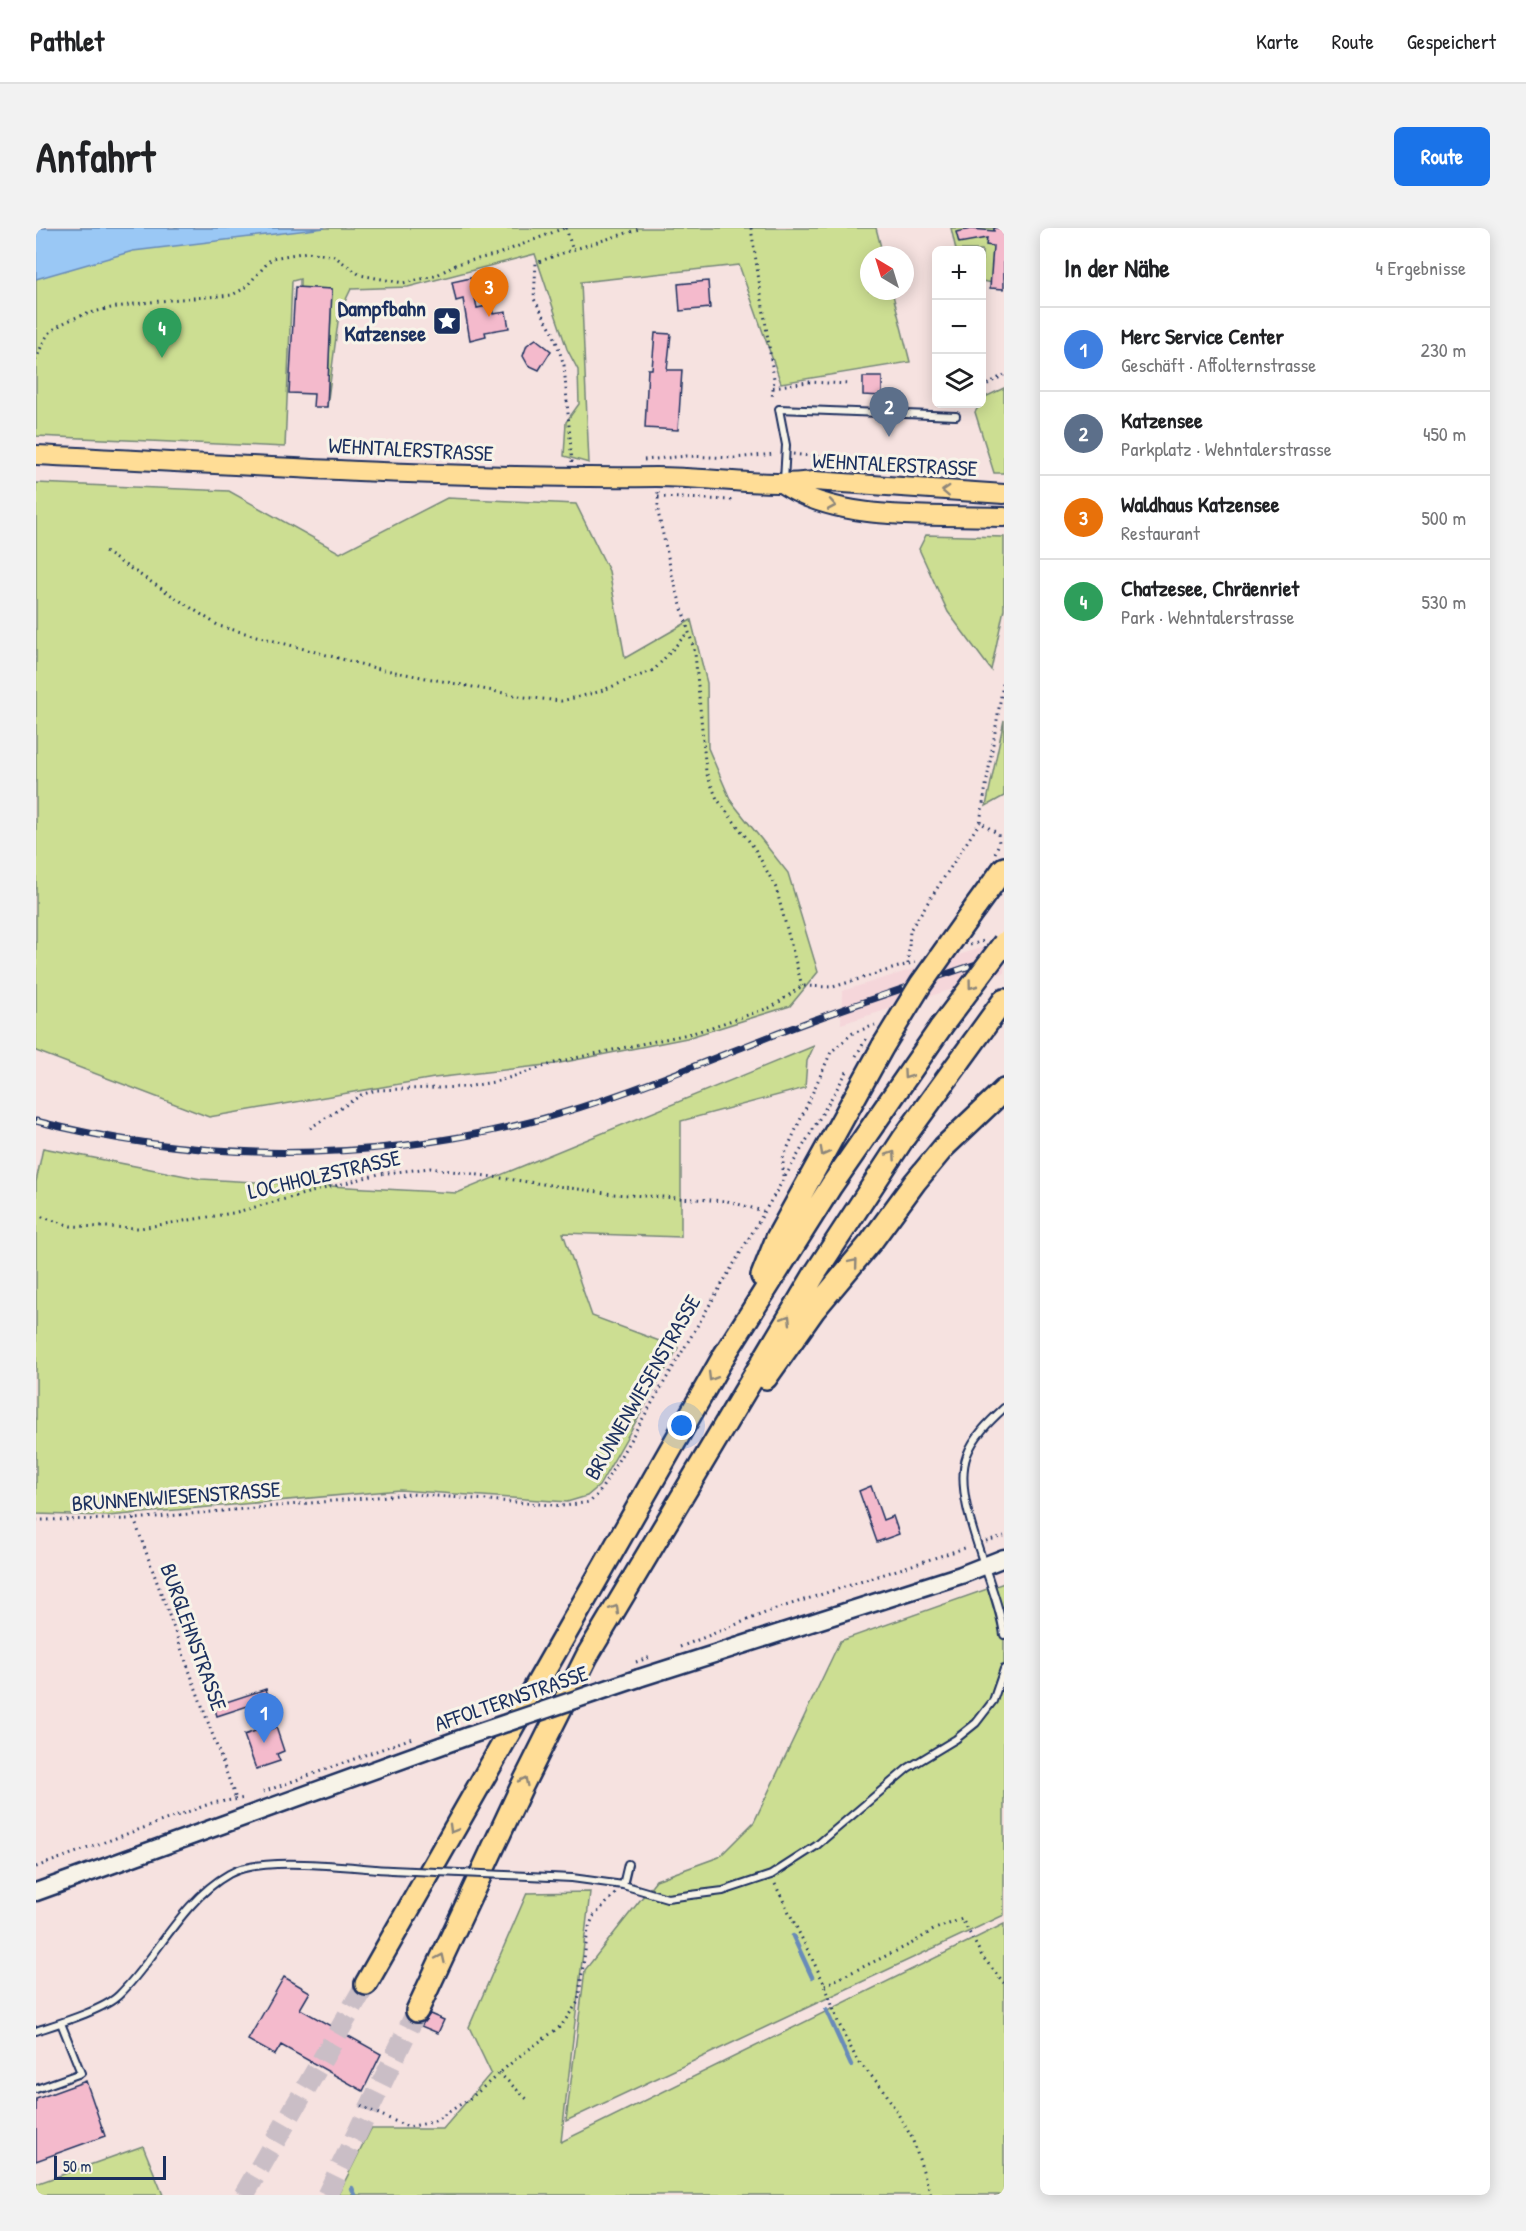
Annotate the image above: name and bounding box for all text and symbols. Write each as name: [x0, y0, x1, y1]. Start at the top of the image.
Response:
text: Pathlet: [30, 22, 104, 60]
text: Karte: [1256, 27, 1299, 56]
text: Route: [1332, 27, 1374, 56]
text: Gespeichert: [1407, 27, 1496, 56]
button: Route: [1394, 127, 1490, 186]
text: Anfahrt: [36, 128, 155, 185]
north arrow: [860, 246, 914, 300]
map controls: [932, 246, 986, 408]
button: +: [932, 246, 986, 300]
text: In der Nähe: [1064, 250, 1170, 285]
text: 4 Ergebnisse: [1375, 254, 1466, 281]
pin: 3: [470, 268, 508, 317]
place label: Dampfbahn Katzensee: [338, 293, 426, 348]
button: −: [932, 300, 986, 354]
place icon: Dampfbahn Katzensee: [431, 305, 463, 337]
pin: 4: [142, 308, 182, 358]
text: Merc Service Center: [1121, 321, 1284, 351]
text: 1: [1080, 336, 1087, 363]
text: 230 m: [1421, 336, 1466, 363]
text: Geschäft · Affolternstrasse: [1121, 351, 1316, 378]
button: layers: [932, 354, 986, 408]
pin: 2: [870, 388, 908, 437]
text: Katzensee: [1121, 405, 1203, 435]
text: 2: [1079, 420, 1088, 447]
text: 450 m: [1423, 420, 1466, 447]
street label: WEHNTALERSTRASSE: [328, 430, 495, 468]
text: Parkplatz · Wehntalerstrasse: [1121, 435, 1332, 462]
street label: WEHNTALERSTRASSE: [812, 445, 979, 483]
one-way arrow: [941, 484, 950, 497]
text: Waldhaus Katzensee: [1121, 489, 1280, 519]
one-way arrow: [827, 498, 836, 510]
text: 3: [1079, 504, 1088, 531]
text: 500 m: [1421, 504, 1466, 531]
text: Restaurant: [1121, 519, 1200, 546]
text: Chatzesee, Chräenriet: [1121, 573, 1299, 603]
text: 4: [1080, 588, 1087, 615]
text: 530 m: [1421, 588, 1466, 615]
text: Park · Wehntalerstrasse: [1121, 603, 1295, 630]
one-way arrow: [968, 978, 979, 989]
one-way arrow: [903, 1068, 914, 1079]
street label: LOCHHOLZSTRASSE: [245, 1142, 403, 1206]
one-way arrow: [820, 1146, 831, 1156]
one-way arrow: [885, 1151, 896, 1162]
one-way arrow: [846, 1259, 857, 1270]
street label: BRUNNENWIESENSTRASSE: [577, 1289, 707, 1485]
one-way arrow: [779, 1315, 791, 1325]
one-way arrow: [708, 1371, 719, 1381]
your location: [667, 1411, 696, 1440]
street label: BRUNNENWIESENSTRASSE: [71, 1474, 282, 1518]
street label: BURGLEHNSTRASSE: [153, 1559, 235, 1715]
one-way arrow: [608, 1605, 619, 1615]
street label: AFFOLTERNSTRASSE: [430, 1658, 592, 1738]
pin: 1: [244, 1694, 284, 1743]
one-way arrow: [517, 1777, 529, 1788]
one-way arrow: [449, 1823, 460, 1833]
one-way arrow: [434, 1953, 446, 1964]
scale bar: [54, 2153, 166, 2180]
text: 50 m: [63, 2155, 92, 2177]

